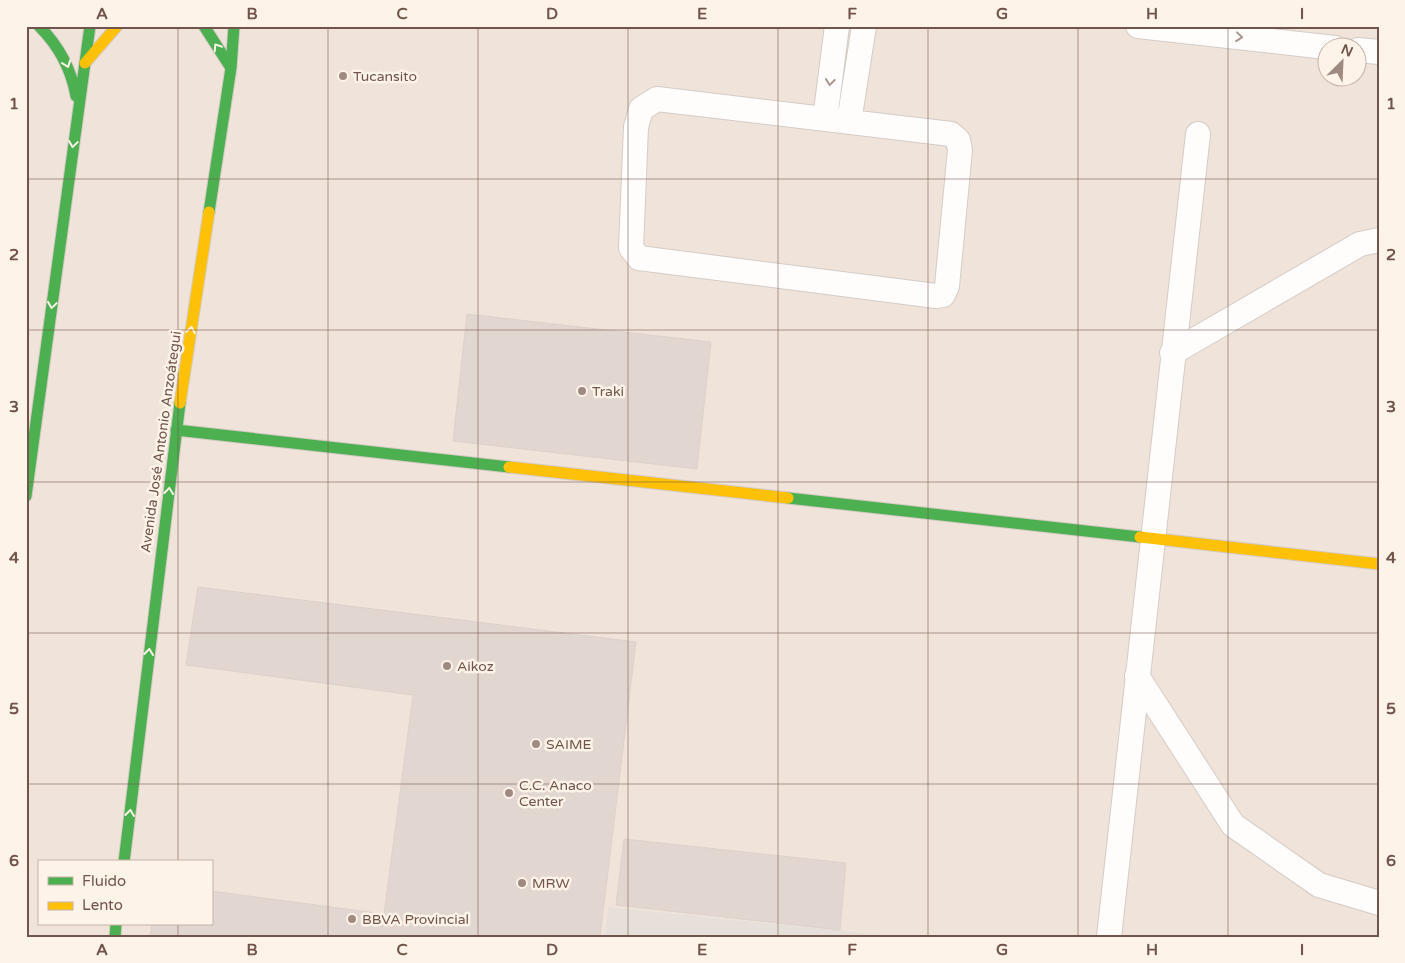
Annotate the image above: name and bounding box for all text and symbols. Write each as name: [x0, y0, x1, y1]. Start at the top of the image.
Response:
text: A: [96, 4, 108, 24]
text: B: [246, 4, 258, 24]
text: C: [396, 4, 408, 24]
text: D: [546, 4, 558, 24]
text: E: [697, 4, 707, 24]
text: F: [847, 4, 857, 24]
text: G: [996, 4, 1008, 24]
text: H: [1146, 4, 1158, 24]
text: I: [1300, 4, 1304, 24]
one-way arrow: [1235, 31, 1243, 42]
north arrow: [1318, 38, 1368, 88]
text: N: [1338, 41, 1356, 61]
one-way arrow: [214, 43, 224, 52]
one-way arrow: [61, 59, 71, 68]
place label: Tucansito: [353, 68, 417, 85]
marker: Tucansito: [337, 70, 349, 82]
one-way arrow: [825, 79, 836, 87]
text: 1: [9, 94, 19, 114]
text: 1: [1386, 94, 1396, 114]
one-way arrow: [69, 139, 79, 148]
text: 2: [9, 245, 19, 265]
text: 2: [1386, 245, 1396, 265]
one-way arrow: [47, 301, 58, 309]
one-way arrow: [186, 325, 196, 334]
street label: Avenida José Antonio Anzoátegui: [137, 330, 185, 554]
place label: Traki: [592, 383, 624, 400]
marker: Traki: [576, 385, 588, 397]
text: 3: [9, 397, 19, 417]
text: 3: [1386, 397, 1396, 417]
one-way arrow: [163, 486, 174, 494]
text: 4: [9, 548, 19, 568]
text: 4: [1386, 548, 1396, 568]
one-way arrow: [143, 648, 154, 656]
place label: Aikoz: [457, 658, 494, 675]
marker: Aikoz: [441, 660, 453, 672]
text: 5: [9, 699, 19, 719]
text: 5: [1386, 699, 1396, 719]
place label: SAIME: [546, 736, 592, 753]
marker: SAIME: [530, 738, 542, 750]
place label: C.C. Anaco Center: [519, 777, 592, 810]
marker: C.C. Anaco Center: [503, 787, 515, 799]
one-way arrow: [124, 809, 135, 817]
text: 6: [9, 851, 19, 871]
text: 6: [1386, 851, 1396, 871]
legend: [38, 860, 212, 926]
text: Fluido: [82, 872, 126, 890]
place label: MRW: [532, 875, 570, 892]
marker: MRW: [516, 877, 528, 889]
text: Lento: [82, 896, 123, 914]
place label: BBVA Provincial: [362, 911, 469, 928]
marker: BBVA Provincial: [346, 913, 358, 925]
text: A: [96, 940, 108, 960]
text: B: [246, 940, 258, 960]
text: C: [396, 940, 408, 960]
text: D: [546, 940, 558, 960]
text: E: [697, 940, 707, 960]
text: F: [847, 940, 857, 960]
text: G: [996, 940, 1008, 960]
text: H: [1146, 940, 1158, 960]
text: I: [1300, 940, 1304, 960]

